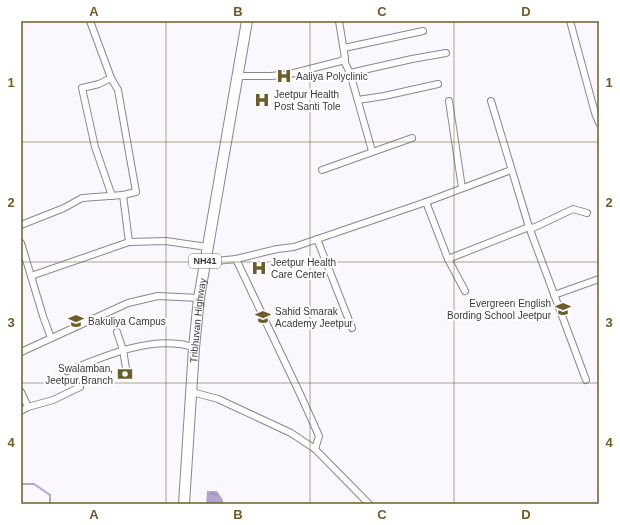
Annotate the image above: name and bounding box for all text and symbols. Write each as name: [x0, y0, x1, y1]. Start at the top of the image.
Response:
text: A: [89, 4, 99, 19]
text: B: [233, 4, 243, 19]
text: C: [377, 4, 387, 19]
text: D: [521, 4, 531, 19]
hospital icon: Aaliya Polyclinic: [275, 67, 293, 85]
place label: Aaliya Polyclinic: [296, 71, 368, 82]
text: 1: [7, 75, 15, 90]
text: 1: [605, 75, 613, 90]
place label: Jeetpur Health Post Santi Tole: [274, 89, 341, 112]
hospital icon: Jeetpur Health Post Santi Tole: [253, 91, 271, 109]
text: 2: [7, 195, 15, 210]
text: 2: [605, 195, 613, 210]
road number: NH41: [189, 254, 221, 268]
place label: Jeetpur Health Care Center: [271, 257, 336, 280]
hospital icon: Jeetpur Health Care Center: [250, 259, 268, 277]
street label: Tribhuvan Highway: [188, 277, 208, 363]
place label: Evergreen English Bording School Jeetpur: [447, 298, 552, 321]
school or university icon: Evergreen English Bording School Jeetpur: [554, 300, 572, 318]
place label: Sahid Smarak Academy Jeetpur: [275, 306, 353, 329]
school or university icon: Sahid Smarak Academy Jeetpur: [254, 308, 272, 326]
school or university icon: Bakuliya Campus: [67, 312, 85, 330]
text: 3: [7, 315, 15, 330]
text: 3: [605, 315, 613, 330]
place label: Bakuliya Campus: [88, 316, 166, 327]
place label: Swalamban, Jeetpur Branch: [45, 363, 113, 386]
bank icon: Swalamban, Jeetpur Branch: [116, 365, 134, 383]
text: 4: [7, 435, 15, 450]
text: 4: [605, 435, 613, 450]
text: A: [89, 507, 99, 522]
text: B: [233, 507, 243, 522]
text: C: [377, 507, 387, 522]
text: D: [521, 507, 531, 522]

